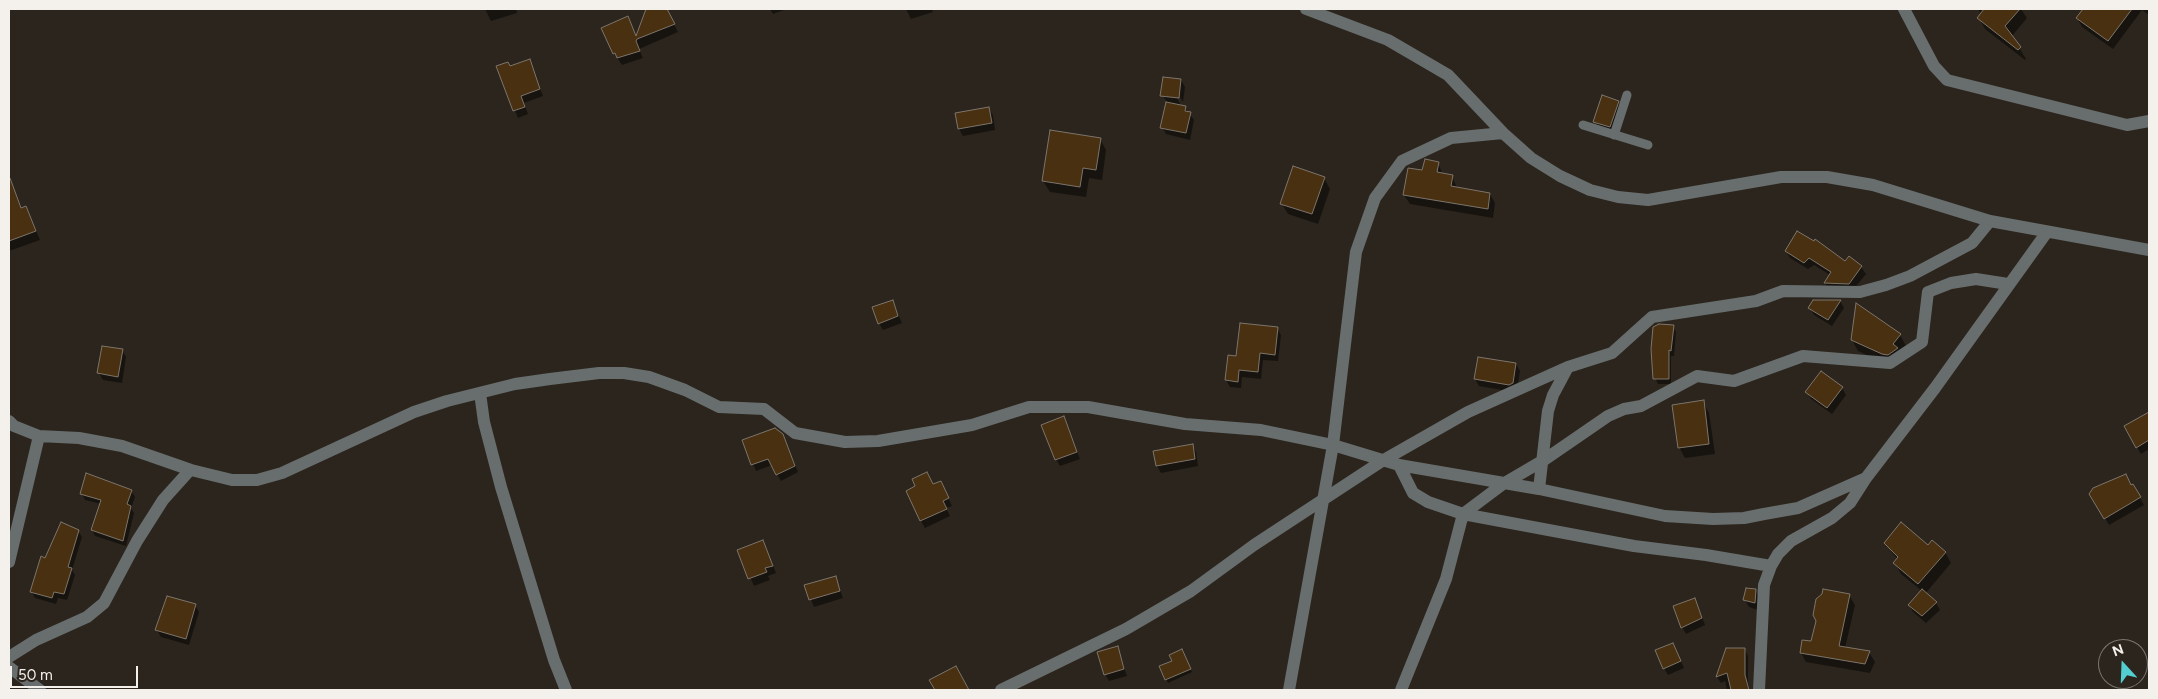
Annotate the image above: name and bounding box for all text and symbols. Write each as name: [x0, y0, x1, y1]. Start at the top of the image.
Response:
north arrow: [2098, 639, 2148, 689]
text: N: [2110, 641, 2126, 660]
scale bar: [12, 656, 140, 688]
text: 50 m: [18, 666, 53, 684]

